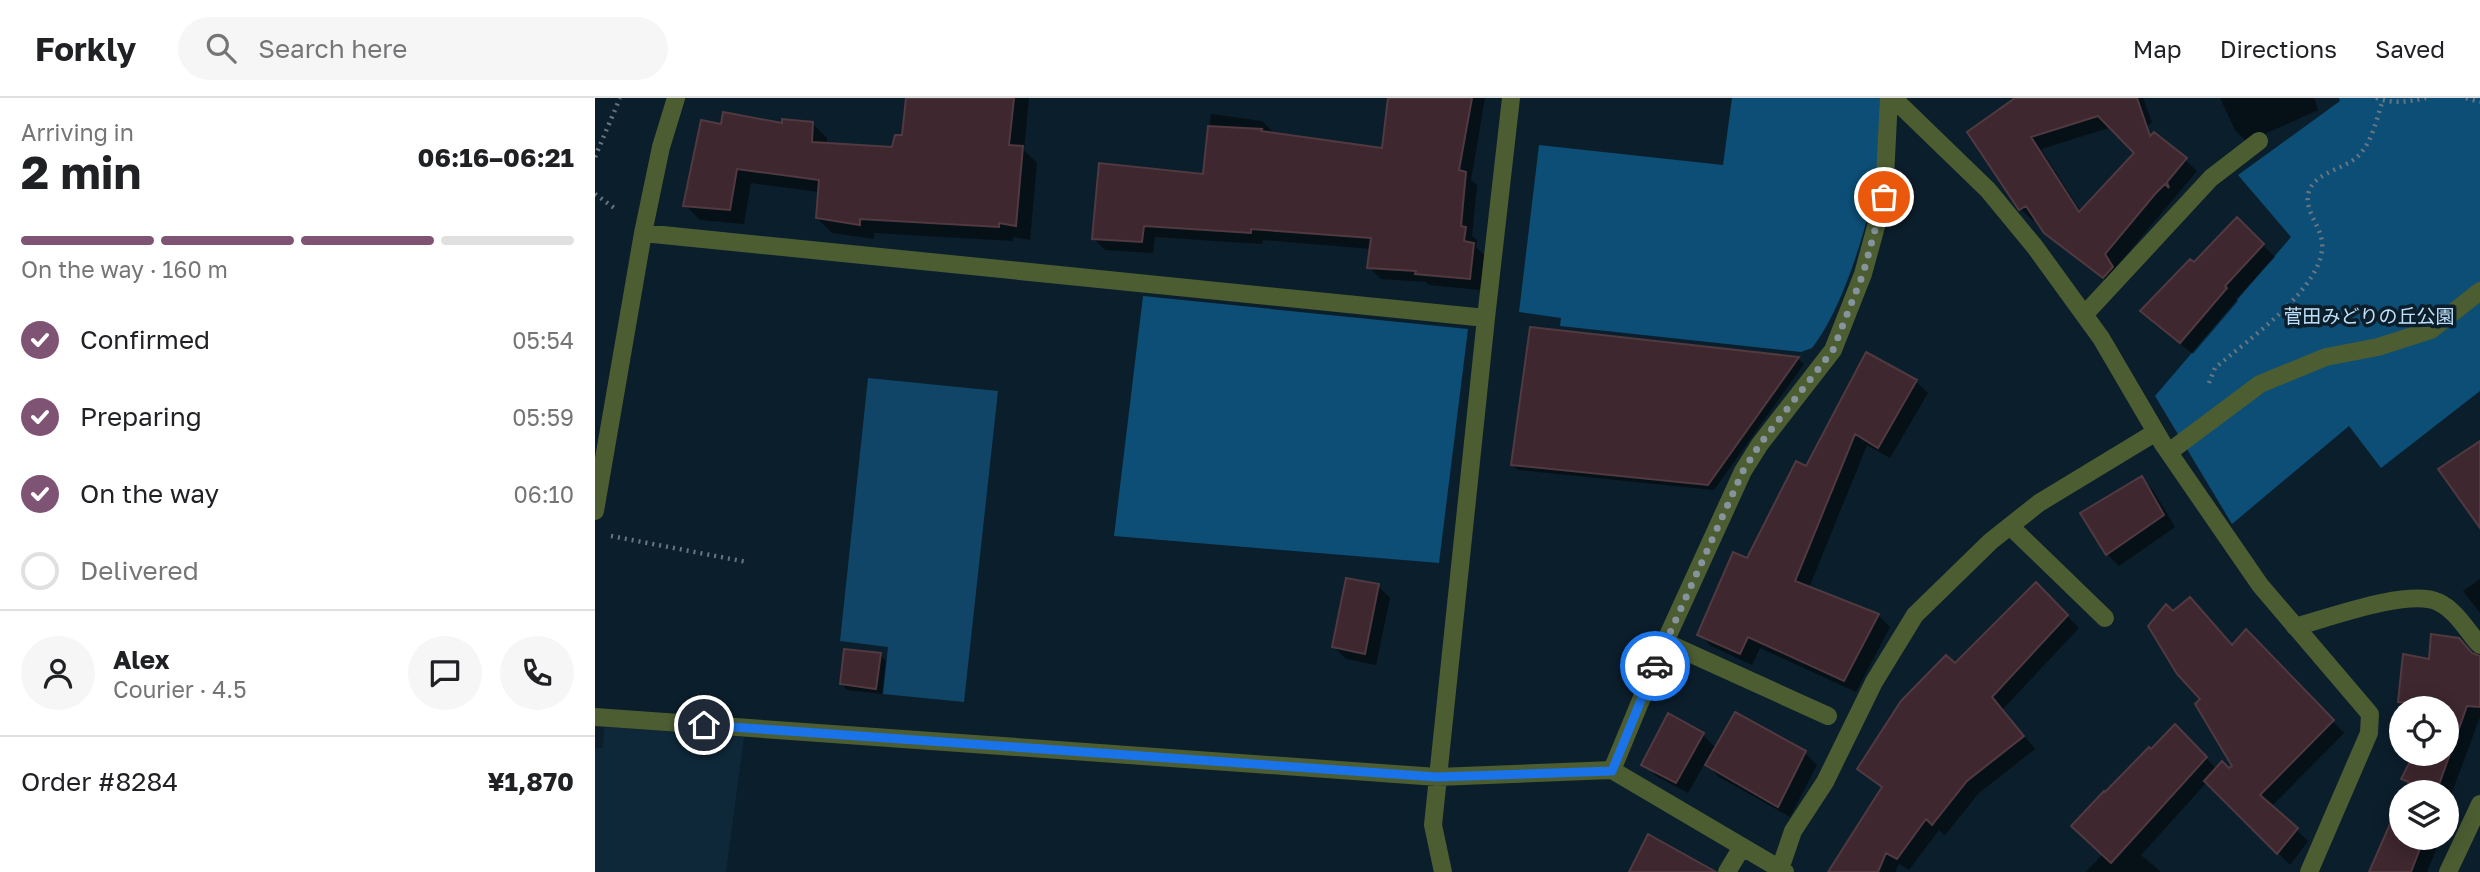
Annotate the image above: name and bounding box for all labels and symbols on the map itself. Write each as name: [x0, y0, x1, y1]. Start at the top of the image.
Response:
pin: [1854, 167, 1914, 227]
park label: 菅田みどりの丘公園: [2283, 304, 2455, 327]
courier: [1620, 631, 1690, 701]
pin: [674, 695, 734, 755]

